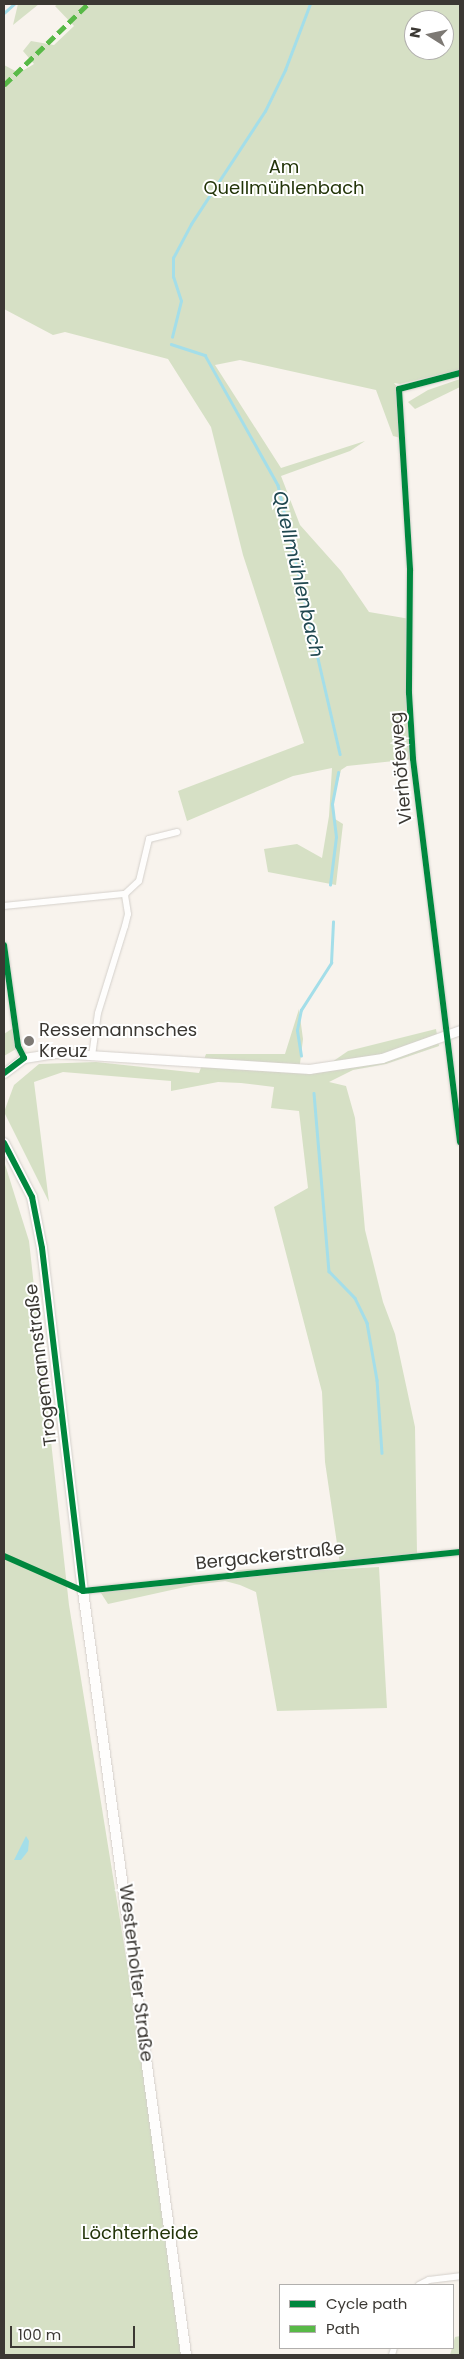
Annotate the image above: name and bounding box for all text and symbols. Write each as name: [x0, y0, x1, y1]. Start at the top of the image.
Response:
north arrow: [404, 10, 454, 60]
text: N: [404, 26, 426, 39]
park label: Am Quellmühlenbach: [203, 157, 365, 200]
water label: Quellmühlenbach: [268, 489, 328, 659]
street label: Vierhöfeweg: [385, 711, 417, 825]
place label: Ressemannsches Kreuz: [39, 1020, 197, 1062]
marker: Ressemannsches Kreuz: [23, 1035, 35, 1047]
street label: Trogemannstraße: [20, 1283, 62, 1447]
street label: Bergackerstraße: [194, 1537, 346, 1575]
street label: Westerholter Straße: [114, 1883, 158, 2063]
park label: Löchterheide: [82, 2222, 198, 2244]
legend: [279, 2284, 454, 2349]
text: Cycle path: [326, 2293, 407, 2314]
scale bar: [12, 2316, 138, 2348]
text: Path: [326, 2318, 360, 2339]
text: 100 m: [18, 2324, 61, 2345]

